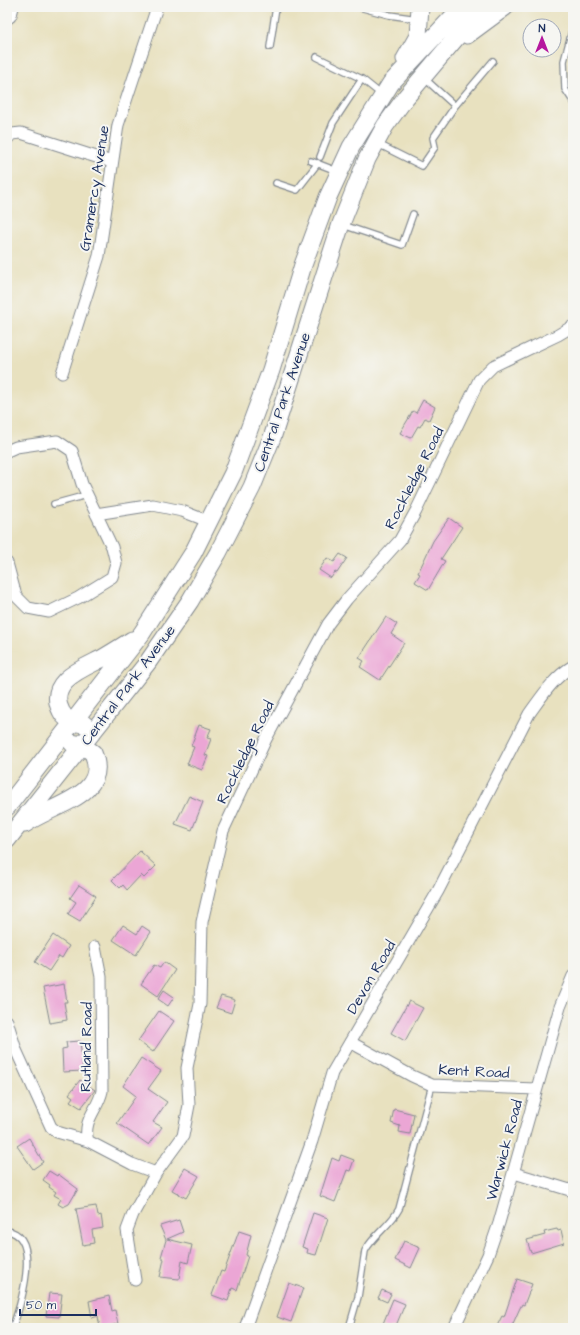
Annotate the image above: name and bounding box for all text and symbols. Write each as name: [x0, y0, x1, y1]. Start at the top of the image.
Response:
north arrow: [522, 18, 562, 58]
text: N: [539, 21, 546, 36]
street label: Gramercy Avenue: [74, 124, 116, 253]
street label: Central Park Avenue: [249, 330, 316, 475]
street label: Rockledge Road: [380, 423, 450, 533]
street label: Central Park Avenue: [76, 621, 181, 750]
street label: Rockledge Road: [211, 697, 281, 808]
street label: Devon Road: [342, 936, 401, 1018]
street label: Rutland Road: [75, 1002, 98, 1092]
street label: Kent Road: [438, 1059, 510, 1084]
street label: Warwick Road: [481, 1097, 528, 1203]
scale bar: [20, 1291, 96, 1317]
text: 50 m: [26, 1297, 57, 1314]

